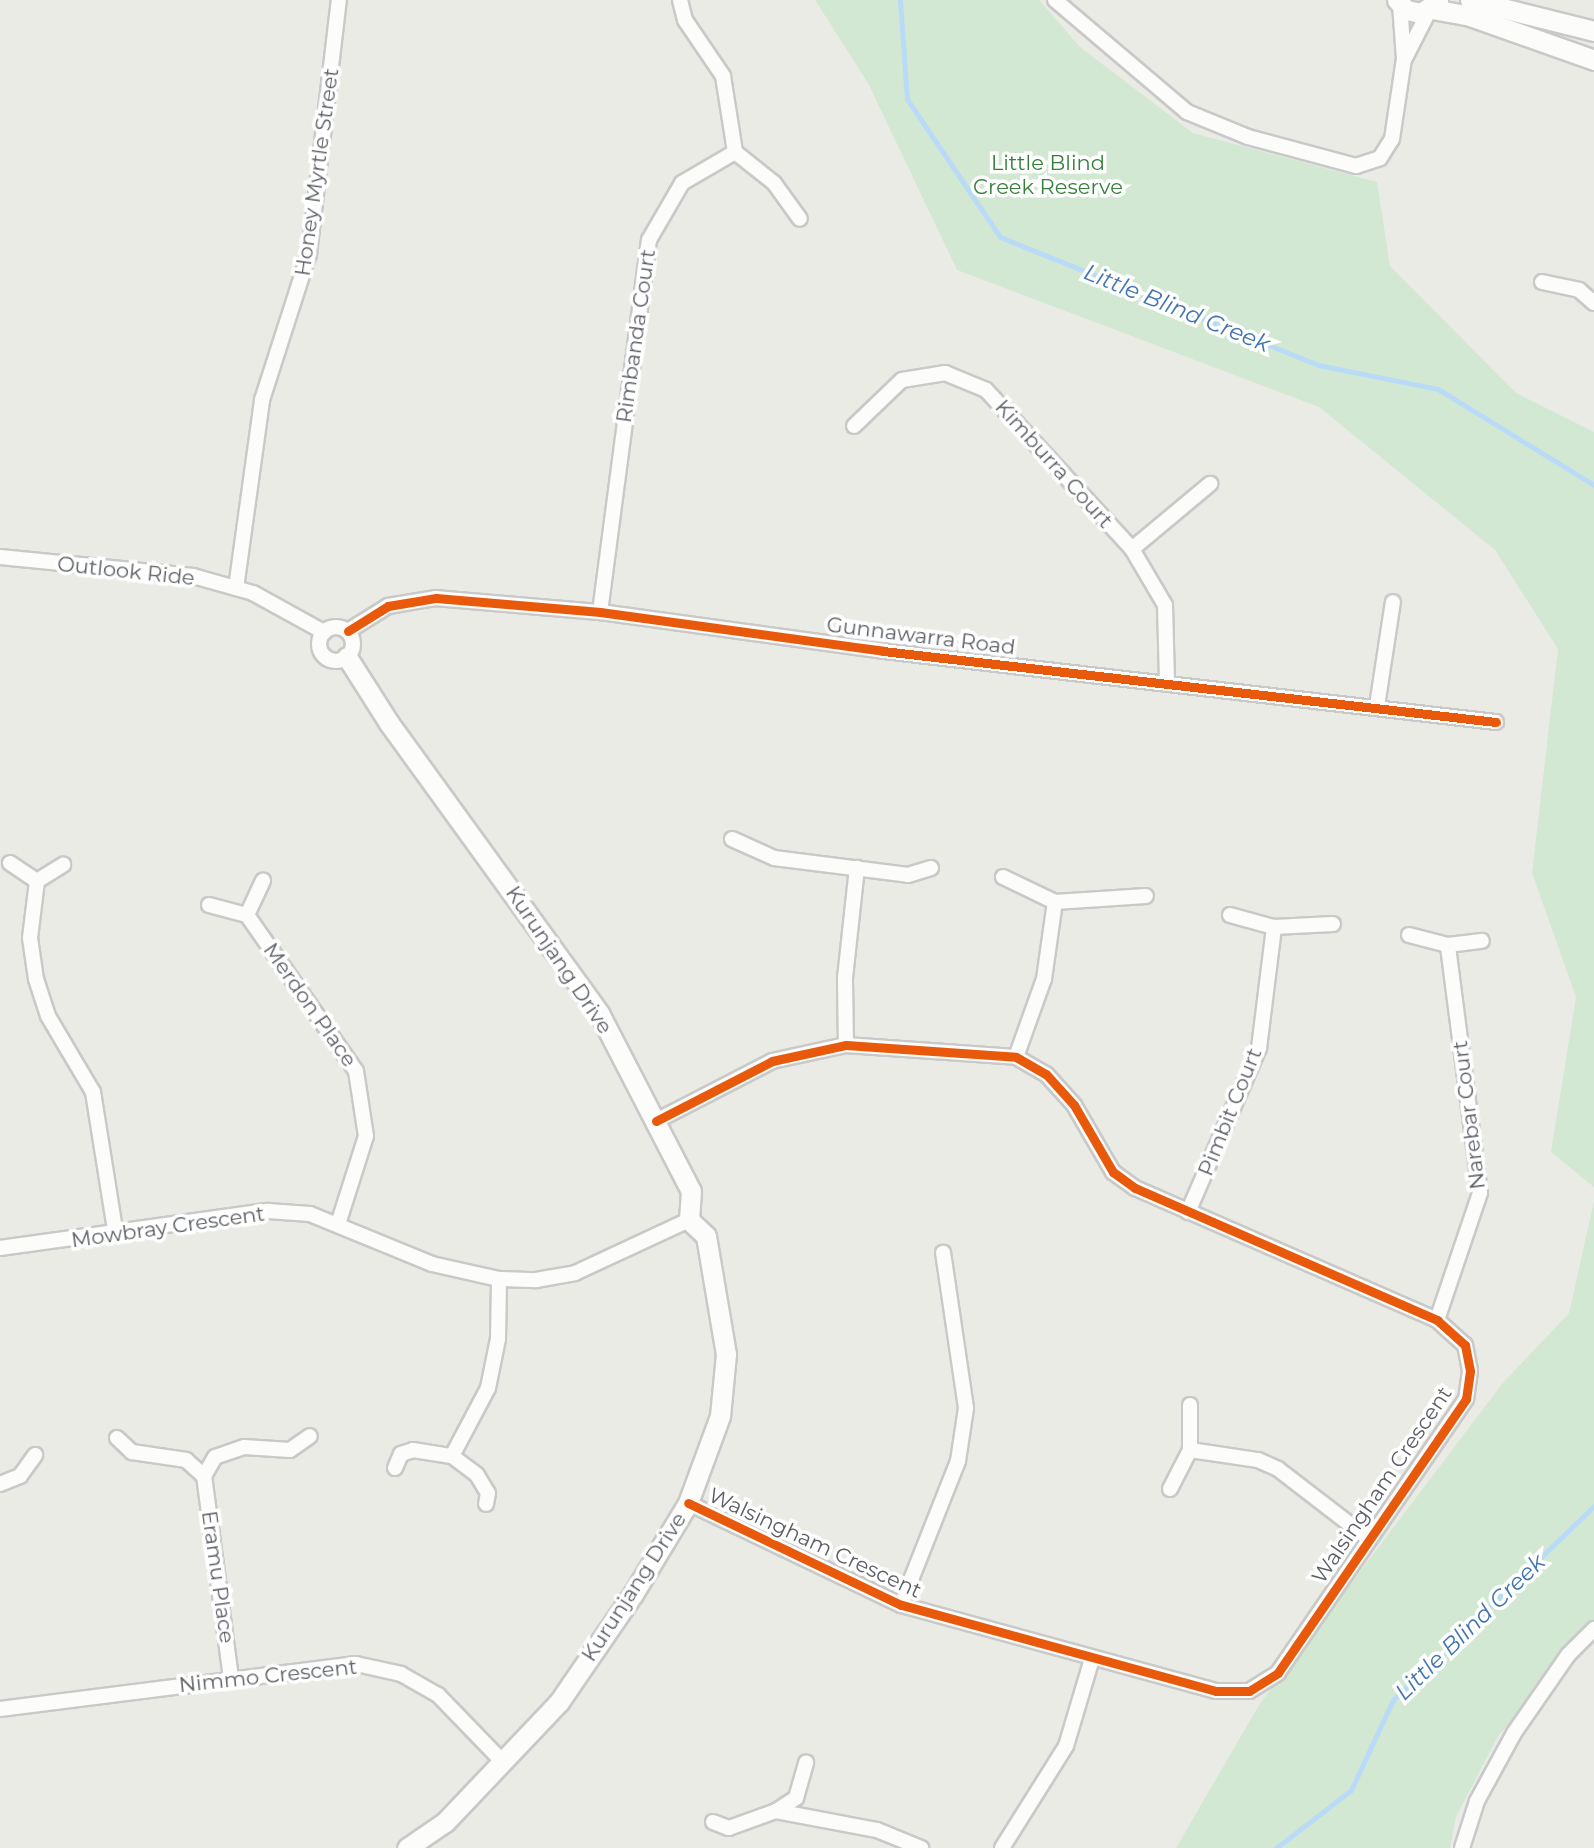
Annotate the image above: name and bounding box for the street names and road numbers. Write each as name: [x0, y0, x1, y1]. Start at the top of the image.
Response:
street label: Honey Myrtle Street: [290, 66, 344, 278]
street label: Rimbanda Court: [611, 248, 661, 424]
street label: Kimburra Court: [990, 395, 1118, 533]
street label: Outlook Ride: [56, 551, 196, 591]
street label: Gunnawarra Road: [825, 612, 1017, 660]
street label: Kurunjang Drive: [500, 881, 618, 1039]
street label: Merdon Place: [258, 938, 362, 1072]
street label: Narebar Court: [1447, 1039, 1491, 1191]
street label: Pimbit Court: [1193, 1044, 1267, 1180]
street label: Mowbray Crescent: [70, 1201, 266, 1253]
street label: Walsingham Crescent: [1307, 1382, 1457, 1588]
street label: Walsingham Crescent: [705, 1483, 925, 1603]
street label: Kurunjang Drive: [576, 1508, 692, 1666]
street label: Eramu Place: [196, 1509, 240, 1645]
street label: Nimmo Crescent: [178, 1654, 358, 1698]

